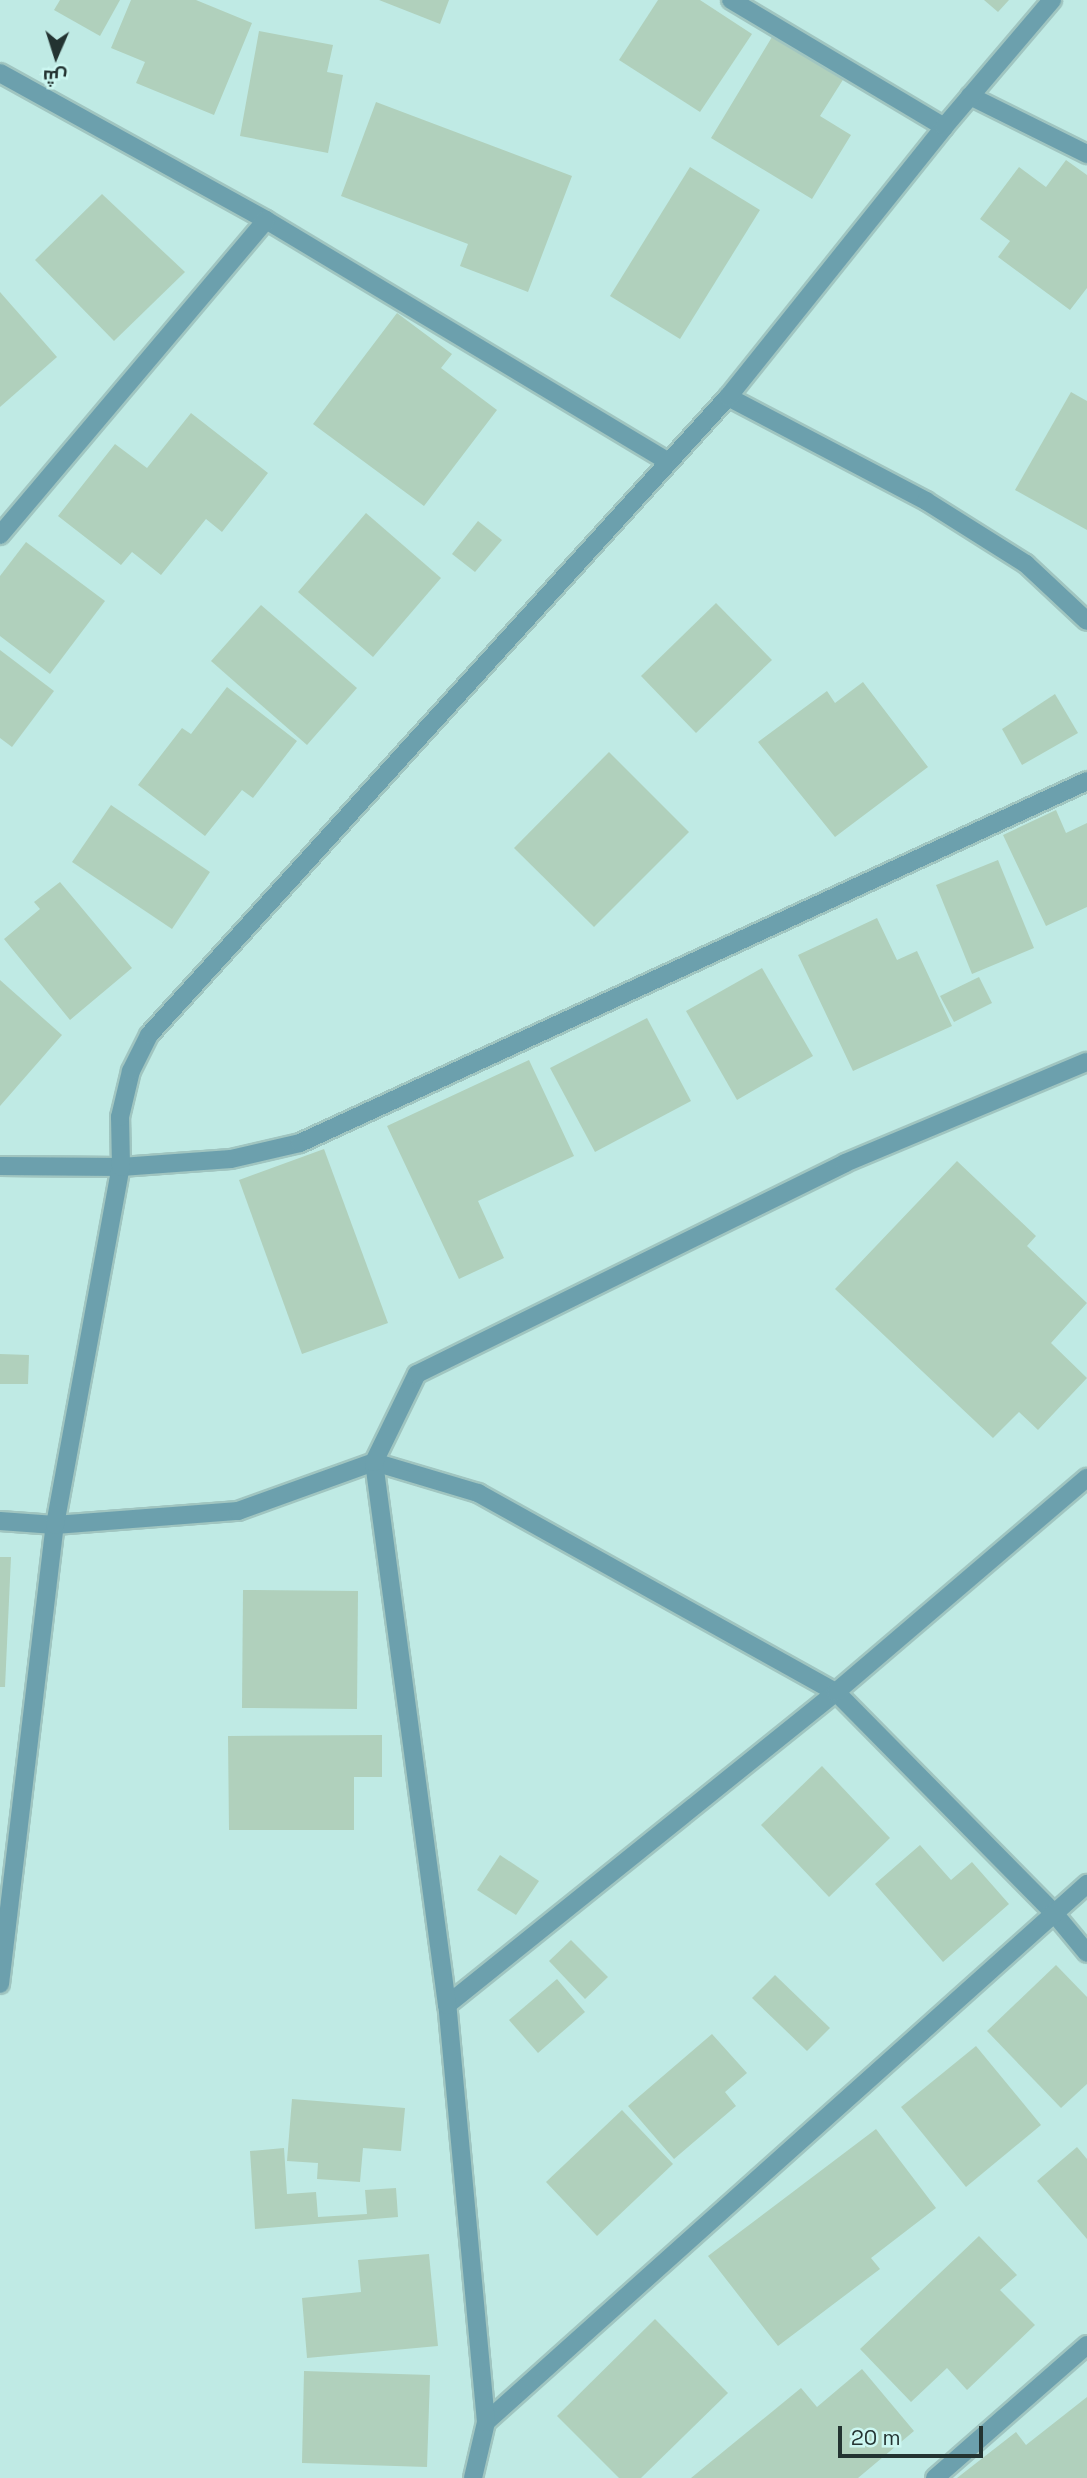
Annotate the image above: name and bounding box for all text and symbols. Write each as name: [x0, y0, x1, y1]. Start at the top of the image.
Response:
north arrow: [21, 21, 91, 91]
text: ش: [42, 64, 68, 91]
scale bar: [842, 2412, 987, 2456]
text: 20 m: [851, 2424, 901, 2451]

